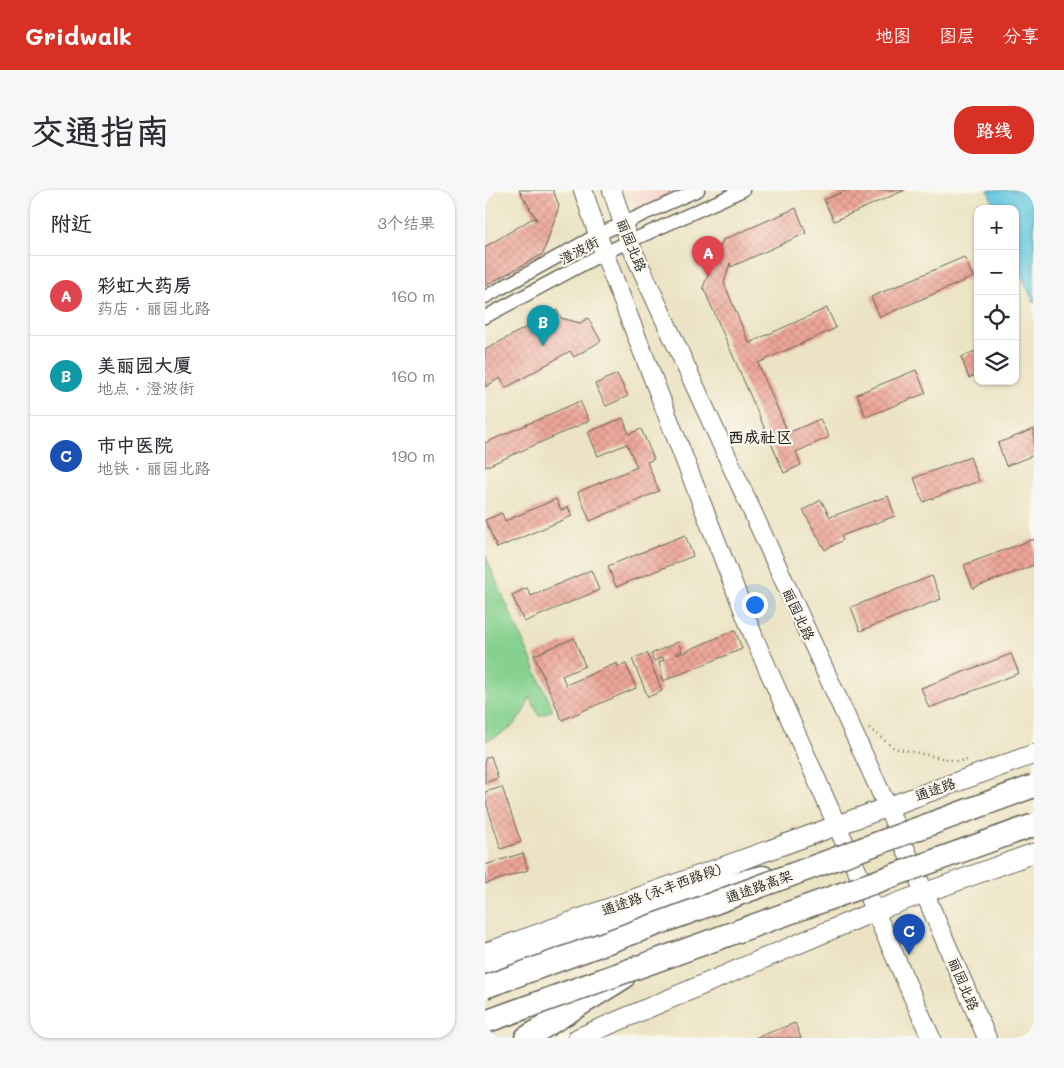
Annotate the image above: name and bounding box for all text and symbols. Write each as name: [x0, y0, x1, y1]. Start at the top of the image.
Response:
text: Gridwalk: [25, 20, 132, 51]
text: 地图: [875, 23, 911, 47]
text: 图层: [939, 23, 975, 47]
text: 分享: [1003, 23, 1039, 47]
button: 路线: [954, 106, 1034, 154]
text: 交通指南: [30, 107, 170, 153]
map controls: [974, 205, 1019, 385]
button: +: [974, 205, 1019, 250]
text: 附近: [50, 209, 92, 236]
text: 3个结果: [378, 212, 435, 233]
street label: 丽园北路: [613, 215, 651, 275]
street label: 澄波街: [556, 232, 602, 268]
pin: A: [692, 236, 724, 277]
button: −: [974, 250, 1019, 295]
text: 彩虹大药房: [97, 272, 192, 297]
text: A: [60, 285, 72, 306]
text: 160 m: [390, 285, 435, 306]
button: locate: [974, 295, 1019, 340]
text: 药店 · 丽园北路: [97, 297, 210, 318]
pin: B: [527, 305, 559, 346]
button: layers: [974, 340, 1019, 385]
text: 美丽园大厦: [97, 352, 192, 377]
text: B: [61, 365, 71, 386]
text: 160 m: [390, 365, 435, 386]
text: 地点 · 澄波街: [97, 377, 194, 398]
district label: 西成社区: [728, 426, 792, 447]
text: 市中医院: [97, 432, 173, 457]
text: C: [60, 445, 72, 466]
text: 190 m: [391, 445, 435, 466]
text: 地铁 · 丽园北路: [97, 457, 210, 478]
street label: 丽园北路: [779, 585, 819, 643]
your location: [742, 592, 768, 618]
street label: 通途路: [912, 773, 958, 805]
street label: 通途路 (永丰西路段): [599, 858, 724, 919]
street label: 通途路高架: [723, 865, 795, 907]
pin: C: [893, 914, 925, 955]
street label: 丽园北路: [944, 955, 984, 1013]

